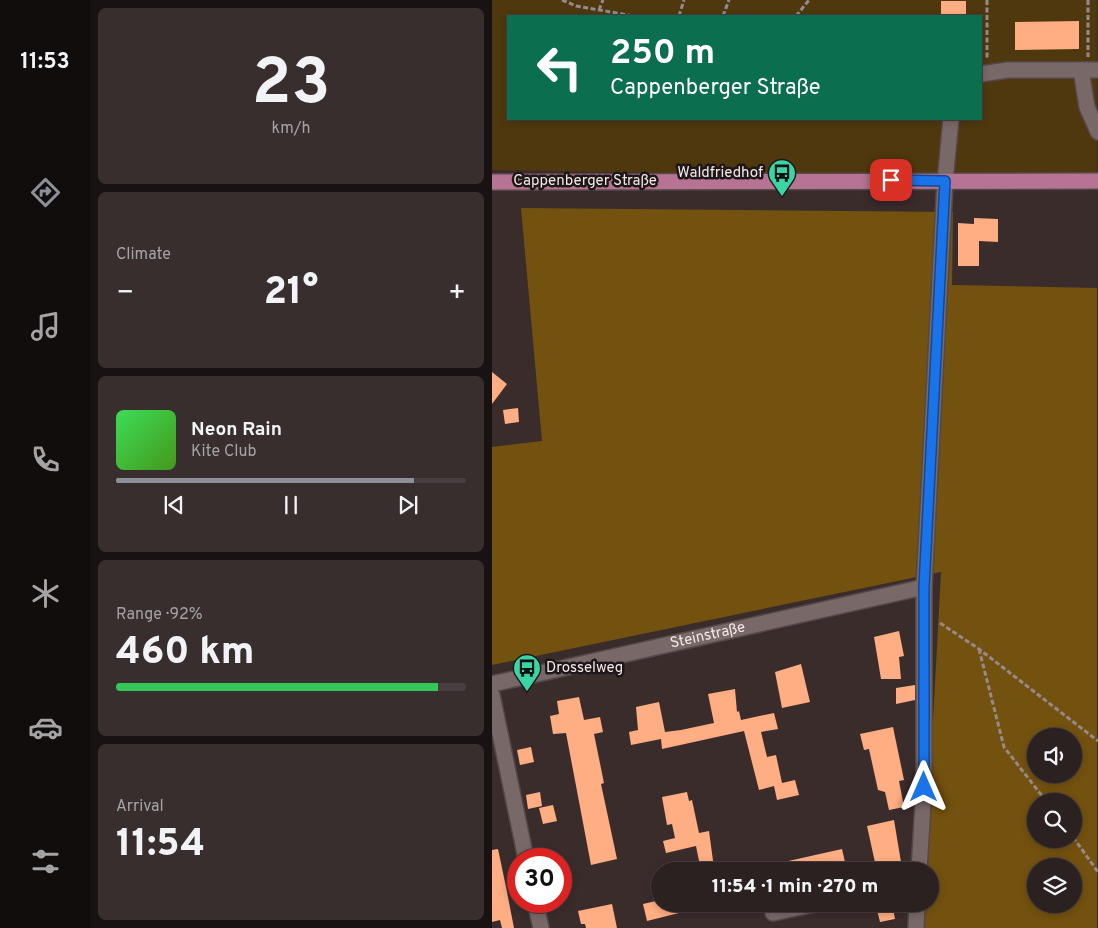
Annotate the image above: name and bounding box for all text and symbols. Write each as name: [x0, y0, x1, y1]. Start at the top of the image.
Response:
text: 250 m: [610, 32, 715, 76]
icon: left: [527, 35, 592, 100]
text: 23: [252, 45, 330, 127]
text: 11:53: [20, 49, 70, 76]
text: Cappenberger Straße: [610, 75, 821, 102]
text: km/h: [272, 119, 310, 139]
bus stop icon: Waldfriedhof: [767, 158, 797, 197]
pin: [870, 159, 912, 201]
place label: Waldfriedhof: [677, 164, 763, 183]
icon: arrive: [877, 166, 905, 194]
street label: Cappenberger Straße: [513, 172, 657, 191]
icon: directions: [28, 175, 63, 210]
text: Climate: [116, 245, 171, 265]
text: 21°: [264, 269, 318, 318]
text: −: [116, 276, 134, 312]
text: +: [448, 276, 466, 312]
icon: music: [28, 309, 63, 344]
text: Neon Rain: [191, 418, 282, 442]
icon: phone: [28, 442, 63, 477]
text: Kite Club: [191, 442, 256, 462]
icon: previous: [160, 491, 188, 519]
icon: pause: [277, 491, 305, 519]
icon: next: [394, 491, 422, 519]
icon: climate: [28, 576, 63, 611]
text: Range · 92%: [116, 605, 203, 625]
street label: Steinstraße: [668, 618, 747, 653]
text: 460 km: [116, 629, 254, 678]
bus stop icon: Drosselweg: [512, 653, 542, 692]
place label: Drosselweg: [546, 659, 623, 678]
icon: car: [28, 710, 63, 745]
map controls: [1027, 728, 1082, 913]
button: sound: [1027, 728, 1082, 783]
position arrow: [897, 760, 949, 812]
button: search: [1027, 793, 1082, 848]
text: Arrival: [116, 797, 164, 817]
text: 11:54: [116, 821, 205, 870]
icon: filters: [28, 844, 63, 879]
speed limit sign: 30: [507, 848, 572, 913]
button: layers: [1027, 858, 1082, 913]
text: 11:54 · 1 min · 270 m: [712, 875, 878, 899]

